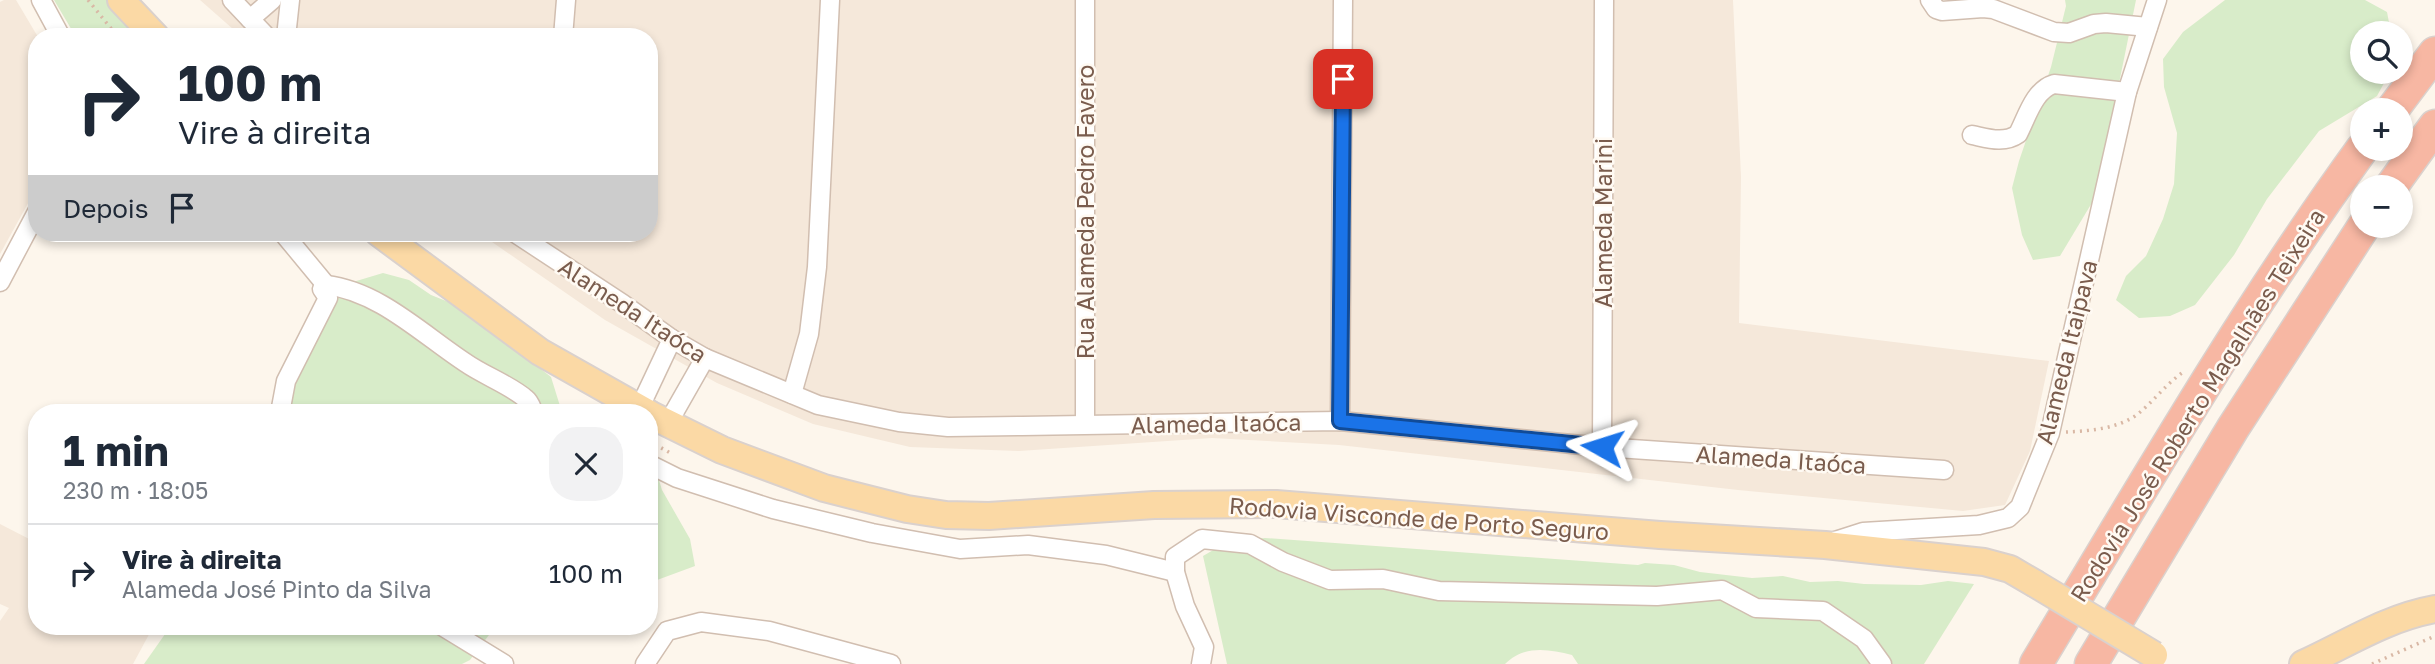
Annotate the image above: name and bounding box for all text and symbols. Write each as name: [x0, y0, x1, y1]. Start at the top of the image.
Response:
map controls: [2350, 21, 2413, 238]
button: search: [2350, 21, 2413, 84]
pin: [1313, 49, 1373, 109]
text: 100 m: [178, 53, 322, 112]
icon: right: [63, 56, 154, 147]
icon: arrive: [1324, 60, 1362, 98]
street label: Rua Alameda Pedro Favero: [1071, 65, 1099, 359]
button: +: [2350, 98, 2413, 161]
text: Vire à direita: [178, 113, 371, 151]
street label: Alameda Marini: [1589, 138, 1617, 308]
button: −: [2350, 175, 2413, 238]
icon: arrive: [163, 189, 201, 227]
text: Depois: [63, 193, 149, 224]
street label: Rodovia José Roberto Magalhães Teixeira: [2064, 203, 2330, 607]
street label: Alameda Itaóca: [554, 252, 712, 368]
street label: Alameda Itaipava: [2030, 257, 2102, 447]
street label: Alameda Itaóca: [1130, 408, 1302, 438]
position arrow: [1565, 410, 1639, 484]
text: 1 min: [63, 425, 169, 475]
button: close: [549, 427, 623, 501]
street label: Alameda Itaóca: [1695, 439, 1867, 479]
text: 230 m · 18:05: [63, 476, 208, 504]
street label: Rodovia Visconde de Porto Seguro: [1228, 491, 1610, 545]
text: Vire à direita: [122, 544, 282, 575]
icon: right: [63, 554, 101, 592]
text: 100 m: [549, 558, 623, 589]
text: Alameda José Pinto da Silva: [122, 575, 432, 603]

